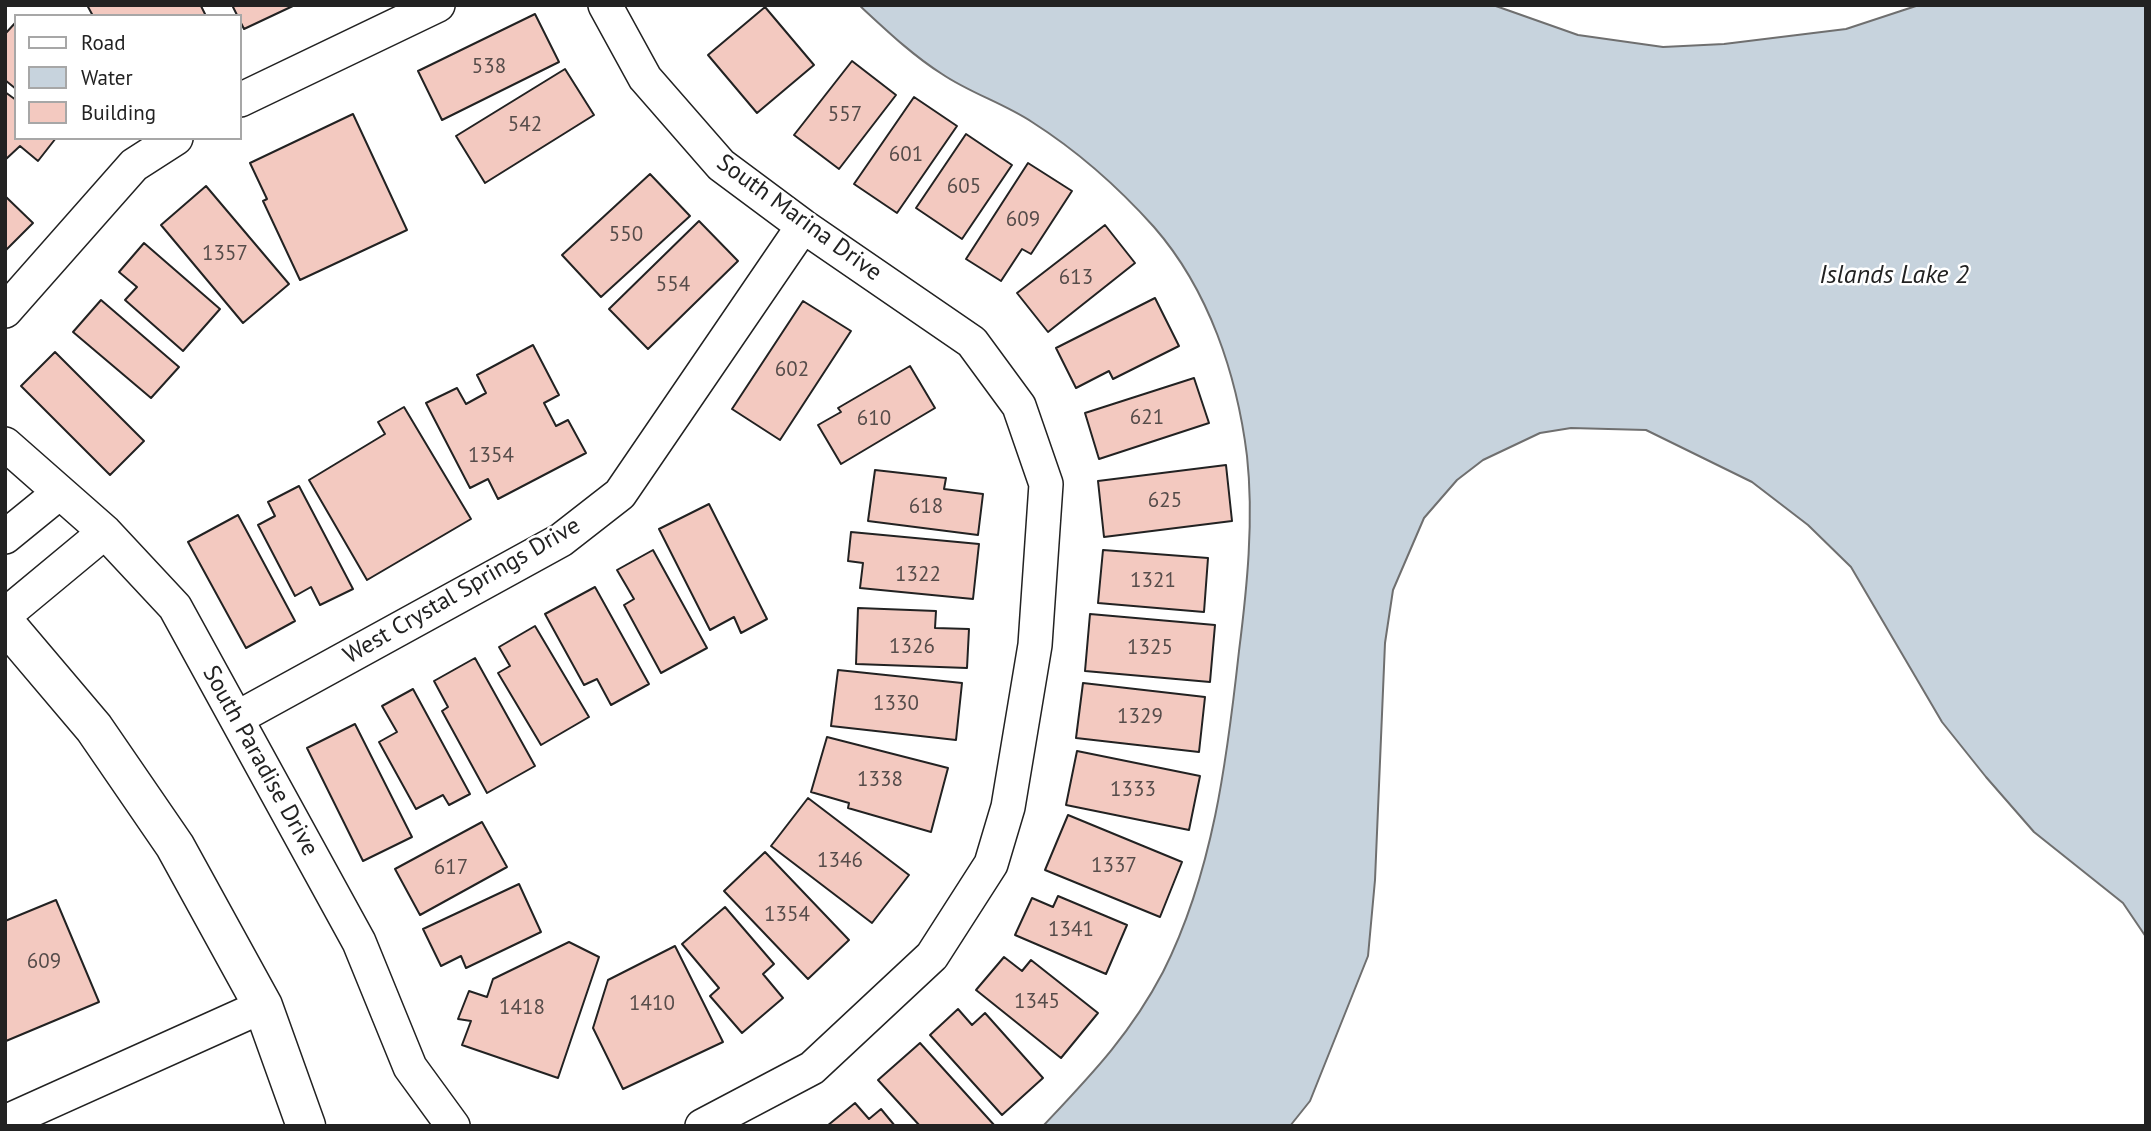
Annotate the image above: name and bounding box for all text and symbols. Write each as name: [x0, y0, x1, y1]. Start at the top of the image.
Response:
legend: [14, 14, 242, 140]
text: Road: [81, 29, 125, 56]
house number: 538: [472, 54, 506, 80]
text: Water: [81, 64, 133, 91]
text: Building: [81, 99, 156, 126]
house number: 557: [828, 102, 862, 128]
house number: 542: [508, 112, 542, 138]
house number: 601: [889, 142, 923, 168]
street label: South Marina Drive: [711, 148, 887, 288]
house number: 605: [947, 174, 981, 200]
house number: 609: [1006, 207, 1040, 233]
house number: 550: [609, 222, 643, 248]
house number: 1357: [202, 241, 248, 267]
water label: Islands Lake 2: [1819, 260, 1969, 292]
house number: 613: [1059, 265, 1093, 291]
house number: 554: [656, 272, 690, 298]
house number: 602: [775, 357, 809, 383]
house number: 621: [1130, 405, 1164, 431]
house number: 610: [857, 406, 891, 432]
house number: 1354: [468, 443, 514, 469]
house number: 625: [1148, 488, 1182, 514]
house number: 618: [909, 494, 943, 520]
street label: West Crystal Springs Drive: [339, 511, 585, 671]
house number: 1322: [895, 562, 941, 588]
house number: 1321: [1130, 568, 1176, 594]
house number: 1326: [889, 634, 935, 660]
house number: 1325: [1127, 635, 1173, 661]
street label: South Paradise Drive: [196, 661, 324, 861]
house number: 1330: [873, 691, 919, 717]
house number: 1329: [1117, 704, 1163, 730]
house number: 1338: [857, 767, 903, 793]
house number: 1333: [1110, 777, 1156, 803]
house number: 1346: [817, 848, 863, 874]
house number: 1337: [1091, 853, 1137, 879]
house number: 617: [434, 855, 468, 881]
house number: 1354: [764, 902, 810, 928]
house number: 1341: [1048, 917, 1094, 943]
house number: 609: [27, 949, 61, 975]
house number: 1345: [1014, 989, 1060, 1015]
house number: 1410: [629, 991, 675, 1017]
house number: 1418: [499, 995, 545, 1021]

